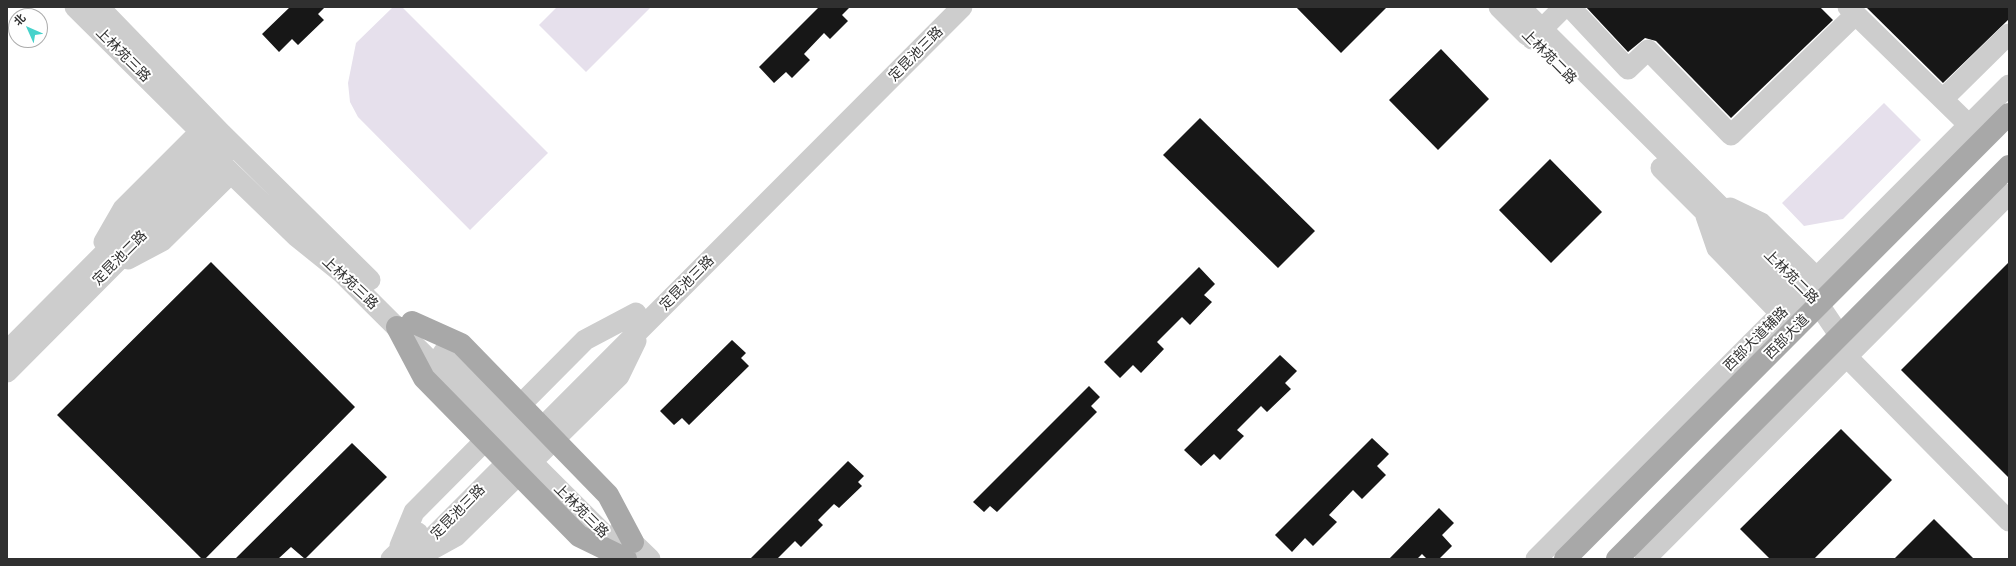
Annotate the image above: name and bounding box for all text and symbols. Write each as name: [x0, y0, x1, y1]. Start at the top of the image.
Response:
north arrow: [8, 8, 48, 48]
text: 北: [12, 12, 28, 28]
street label: 定昆池三路: [885, 23, 947, 85]
street label: 上林苑三路: [92, 24, 154, 86]
street label: 上林苑二路: [1518, 26, 1580, 88]
street label: 定昆池二路: [89, 227, 151, 289]
street label: 上林苑二路: [1760, 246, 1822, 308]
street label: 定昆池三路: [656, 252, 718, 314]
street label: 上林苑三路: [319, 253, 381, 313]
street label: 西部大道辅路: [1720, 303, 1792, 375]
street label: 西部大道: [1761, 311, 1813, 363]
street label: 上林苑三路: [550, 480, 612, 542]
street label: 定昆池三路: [427, 481, 489, 543]

